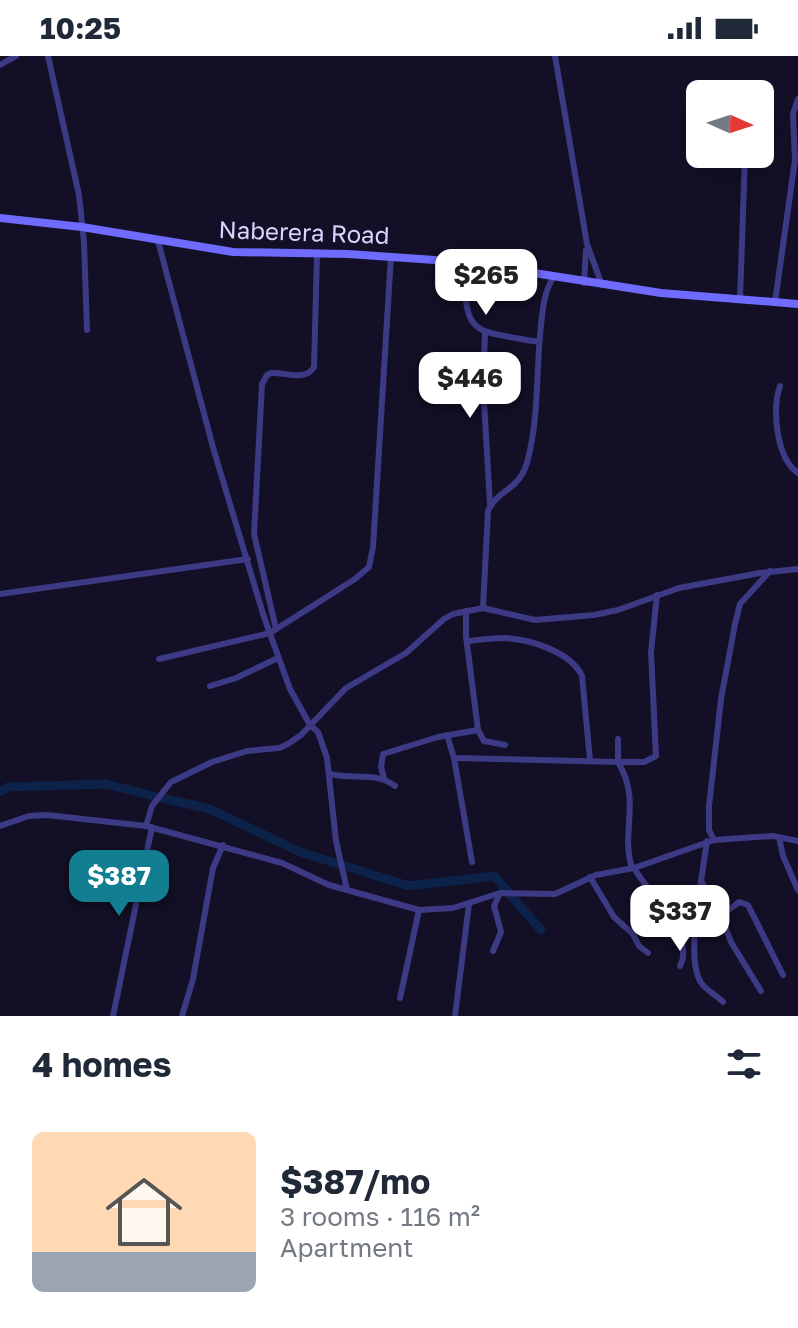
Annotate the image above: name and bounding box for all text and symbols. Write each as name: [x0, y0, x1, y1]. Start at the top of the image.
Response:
text: 10:25: [40, 10, 121, 46]
north arrow: [686, 80, 774, 168]
map controls: [686, 80, 774, 168]
street label: Naberera Road: [218, 214, 390, 249]
pin: $265: [439, 249, 533, 317]
text: $265: [453, 259, 519, 290]
pin: $446: [423, 352, 517, 420]
text: $446: [437, 362, 503, 393]
pin: $387: [72, 850, 166, 918]
text: $387: [87, 860, 151, 891]
pin: $337: [633, 885, 727, 953]
text: $337: [648, 895, 712, 926]
icon: filters: [722, 1042, 766, 1086]
text: 4 homes: [32, 1044, 172, 1084]
text: $387/mo: [280, 1161, 430, 1201]
icon: home: [96, 1164, 192, 1260]
text: 3 rooms · 116 m²: [280, 1201, 480, 1232]
text: Apartment: [280, 1232, 413, 1263]

